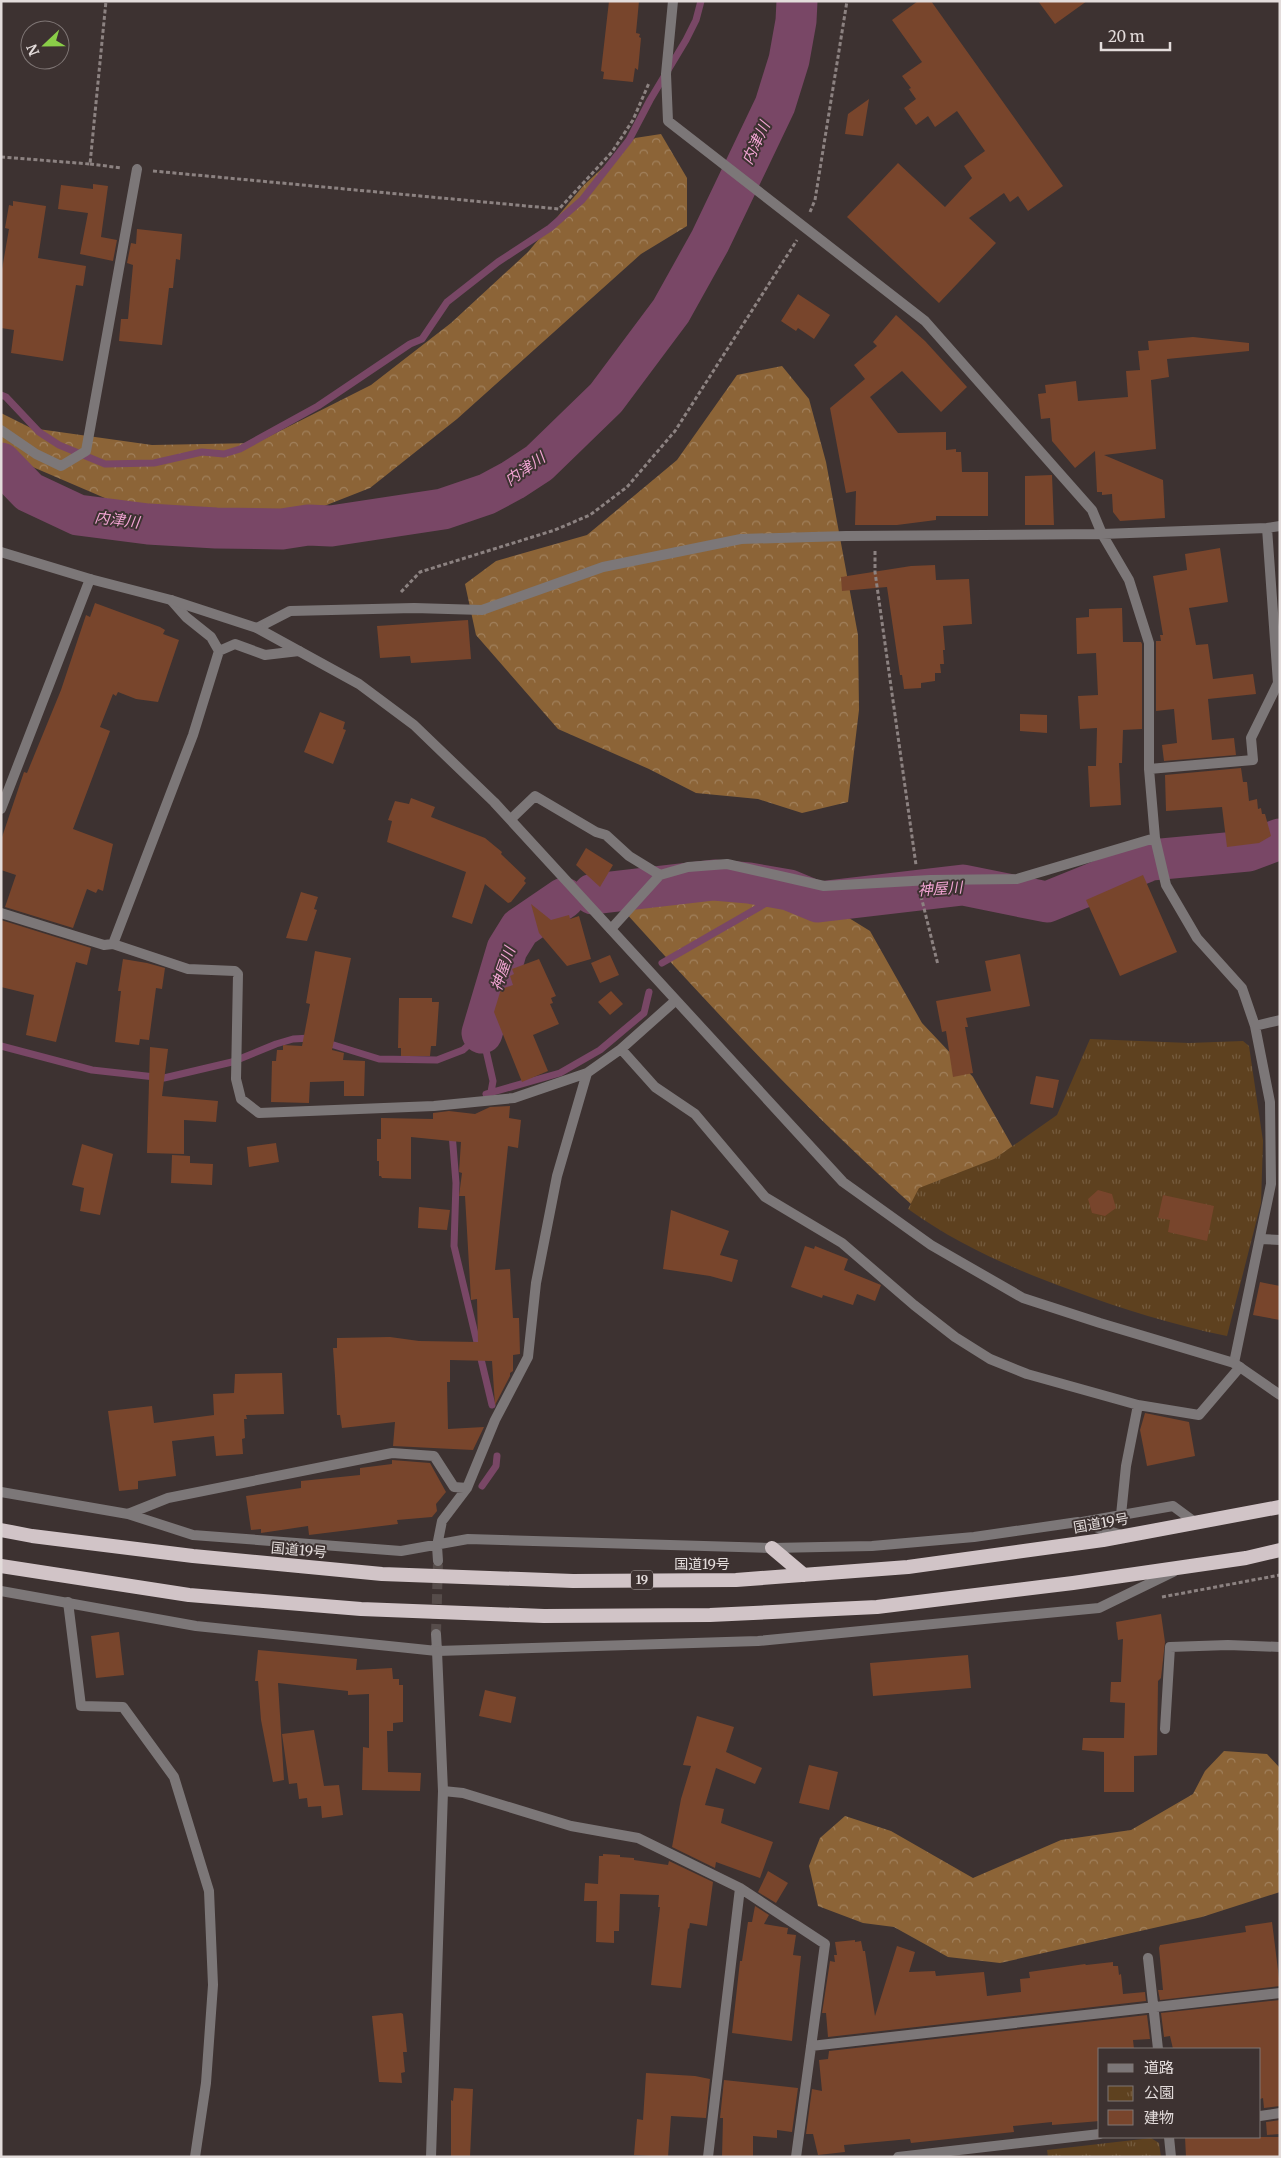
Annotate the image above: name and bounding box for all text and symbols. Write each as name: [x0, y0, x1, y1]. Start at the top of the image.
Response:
north arrow: [20, 20, 70, 70]
scale bar: [1101, 20, 1170, 52]
text: 20 m: [1108, 27, 1145, 46]
text: N: [23, 41, 43, 58]
water label: 内津川: [737, 117, 775, 167]
water label: 内津川: [501, 447, 550, 489]
water label: 内津川: [94, 507, 143, 532]
water label: 神屋川: [917, 877, 965, 900]
water label: 神屋川: [486, 943, 519, 993]
street label: 国道19号: [1072, 1509, 1130, 1537]
street label: 国道19号: [270, 1539, 328, 1561]
street label: 国道19号: [674, 1555, 730, 1573]
road number: 19: [631, 1570, 653, 1590]
legend: [1098, 2048, 1261, 2138]
text: 道路: [1144, 2058, 1174, 2077]
text: 公園: [1144, 2083, 1174, 2102]
text: 建物: [1144, 2108, 1174, 2127]

